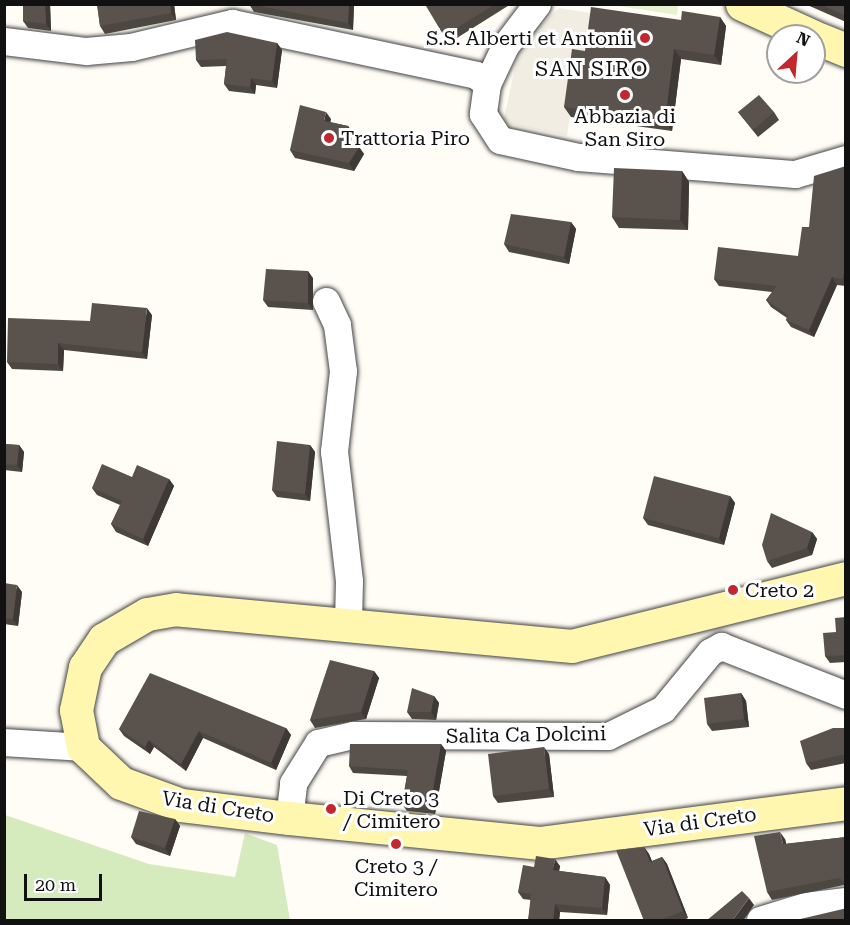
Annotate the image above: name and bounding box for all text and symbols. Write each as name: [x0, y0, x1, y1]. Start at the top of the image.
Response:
north arrow: [766, 24, 826, 84]
place label: S.S. Alberti et Antonii: [426, 26, 633, 50]
text: N: [794, 28, 813, 50]
marker: S.S. Alberti et Antonii: [638, 31, 652, 45]
district label: SAN SIRO: [535, 56, 649, 82]
marker: Abbazia di San Siro: [618, 88, 632, 102]
place label: Abbazia di San Siro: [574, 104, 676, 151]
place label: Trattoria Piro: [341, 126, 470, 150]
marker: Trattoria Piro: [322, 131, 336, 145]
place label: Creto 2: [745, 578, 814, 602]
marker: Creto 2: [726, 583, 740, 597]
street label: Salita Ca Dolcini: [446, 722, 606, 748]
street label: Via di Creto: [160, 786, 276, 828]
place label: Di Creto 3 / Cimitero: [343, 786, 441, 833]
marker: Di Creto 3 / Cimitero: [324, 802, 338, 816]
street label: Via di Creto: [642, 802, 758, 842]
marker: Creto 3 / Cimitero: [389, 837, 403, 851]
place label: Creto 3 / Cimitero: [354, 854, 438, 901]
scale bar: [27, 862, 105, 900]
text: 20 m: [35, 874, 76, 895]

